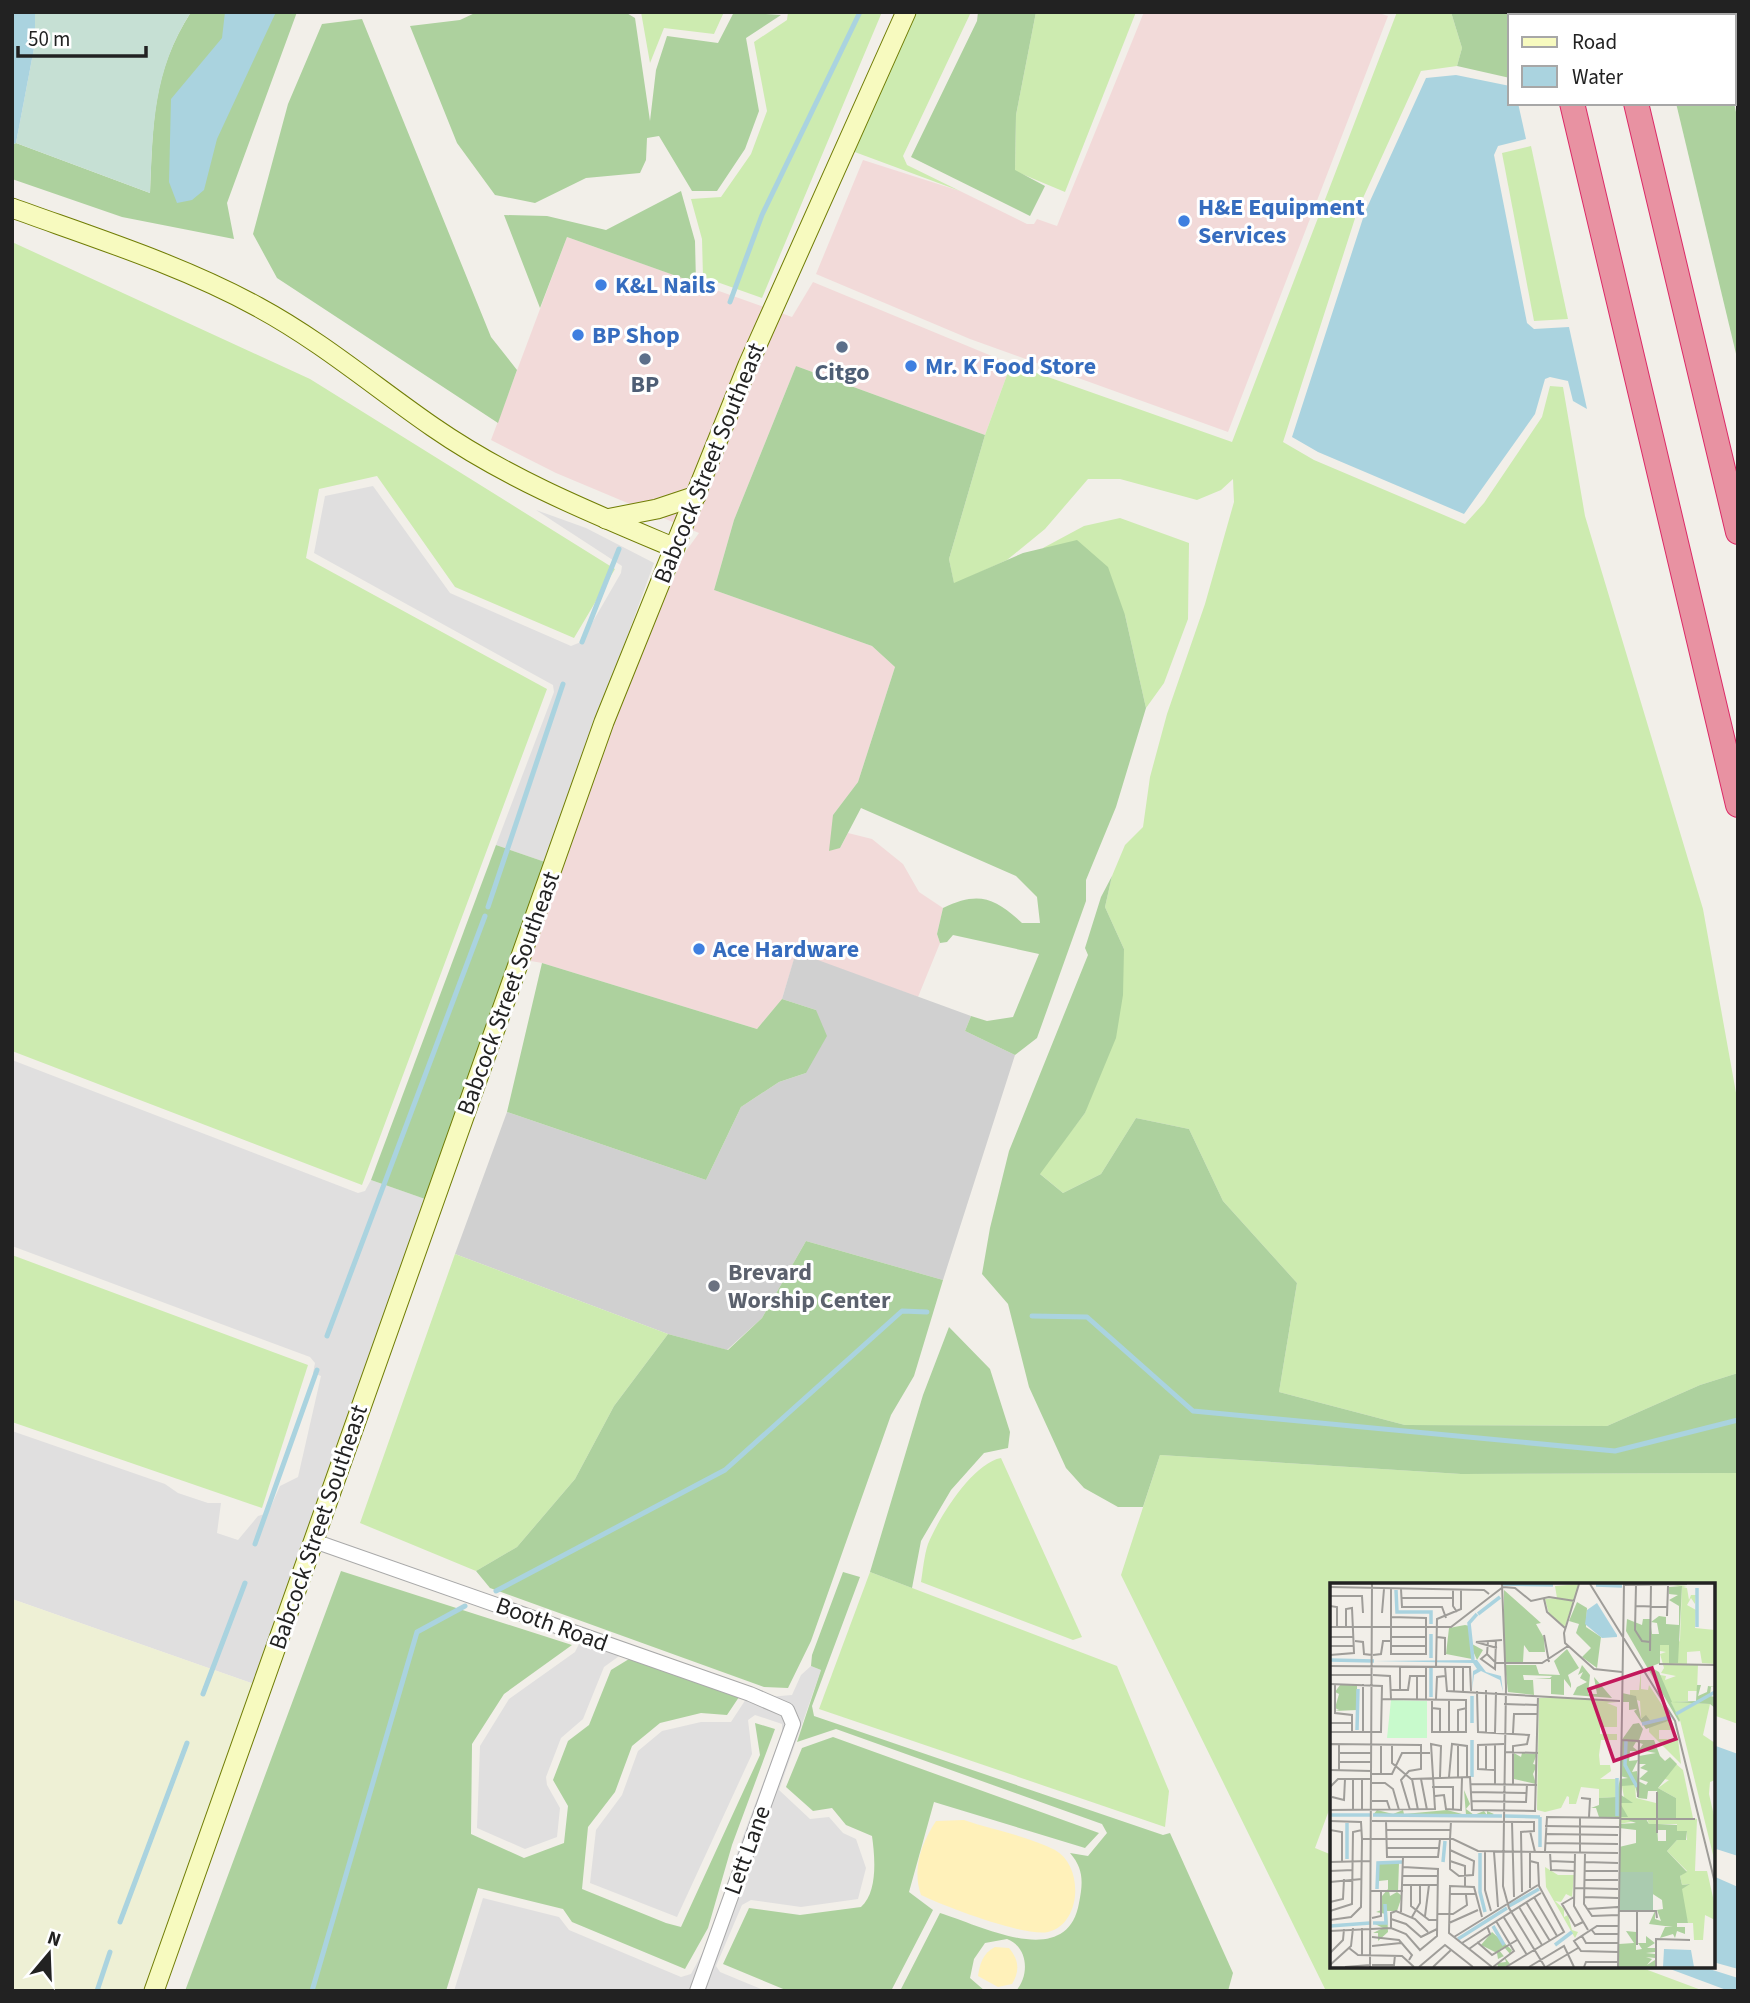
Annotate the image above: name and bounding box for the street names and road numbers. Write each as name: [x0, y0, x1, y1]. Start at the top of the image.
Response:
street label: Babcock Street Southeast: [645, 338, 774, 589]
street label: Babcock Street Southeast: [448, 866, 569, 1120]
street label: Babcock Street Southeast: [260, 1400, 377, 1654]
street label: Booth Road: [491, 1588, 613, 1661]
street label: Lett Lane: [715, 1801, 780, 1900]

